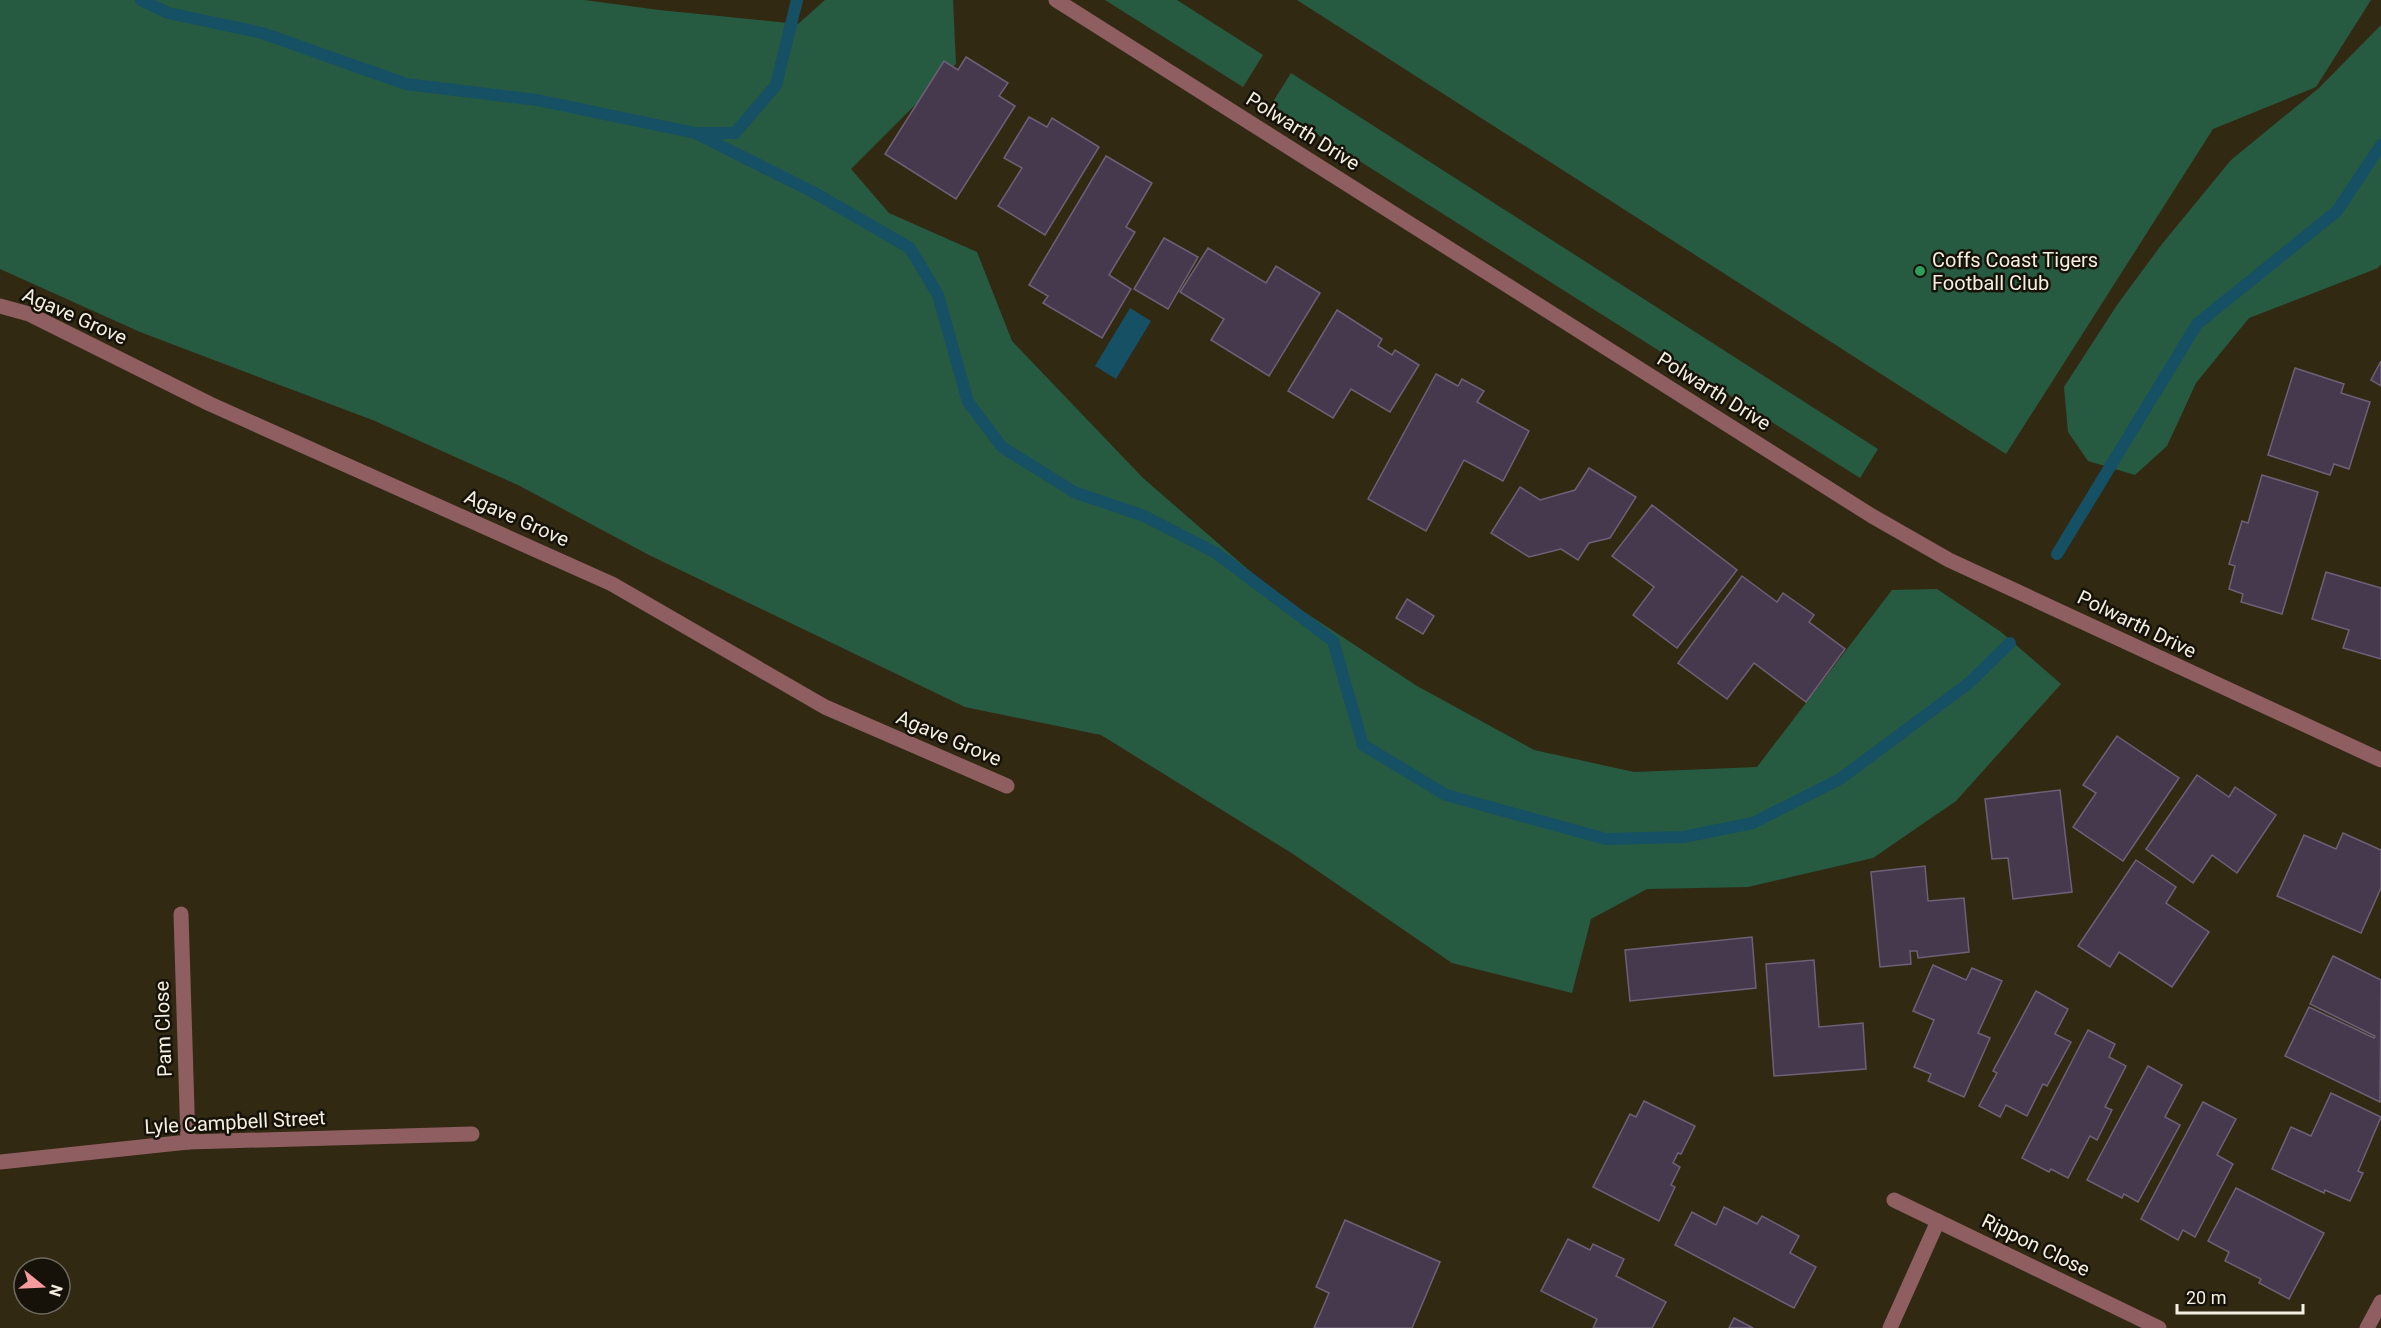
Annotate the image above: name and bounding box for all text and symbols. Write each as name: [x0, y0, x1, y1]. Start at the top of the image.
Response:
street label: Polwarth Drive: [1242, 87, 1364, 175]
place label: Coffs Coast Tigers Football Club: [1932, 248, 2098, 295]
marker: Coffs Coast Tigers Football Club: [1913, 264, 1927, 278]
street label: Agave Grove: [19, 282, 131, 350]
street label: Polwarth Drive: [1653, 347, 1775, 435]
street label: Agave Grove: [461, 484, 573, 552]
street label: Polwarth Drive: [2074, 585, 2200, 663]
street label: Agave Grove: [893, 705, 1005, 771]
street label: Pam Close: [149, 981, 177, 1077]
street label: Lyle Campbell Street: [144, 1105, 326, 1139]
street label: Rippon Close: [1978, 1209, 2094, 1281]
north arrow: [12, 1256, 72, 1316]
scale bar: [2177, 1277, 2303, 1315]
text: N: [45, 1282, 67, 1299]
text: 20 m: [2186, 1287, 2226, 1308]

